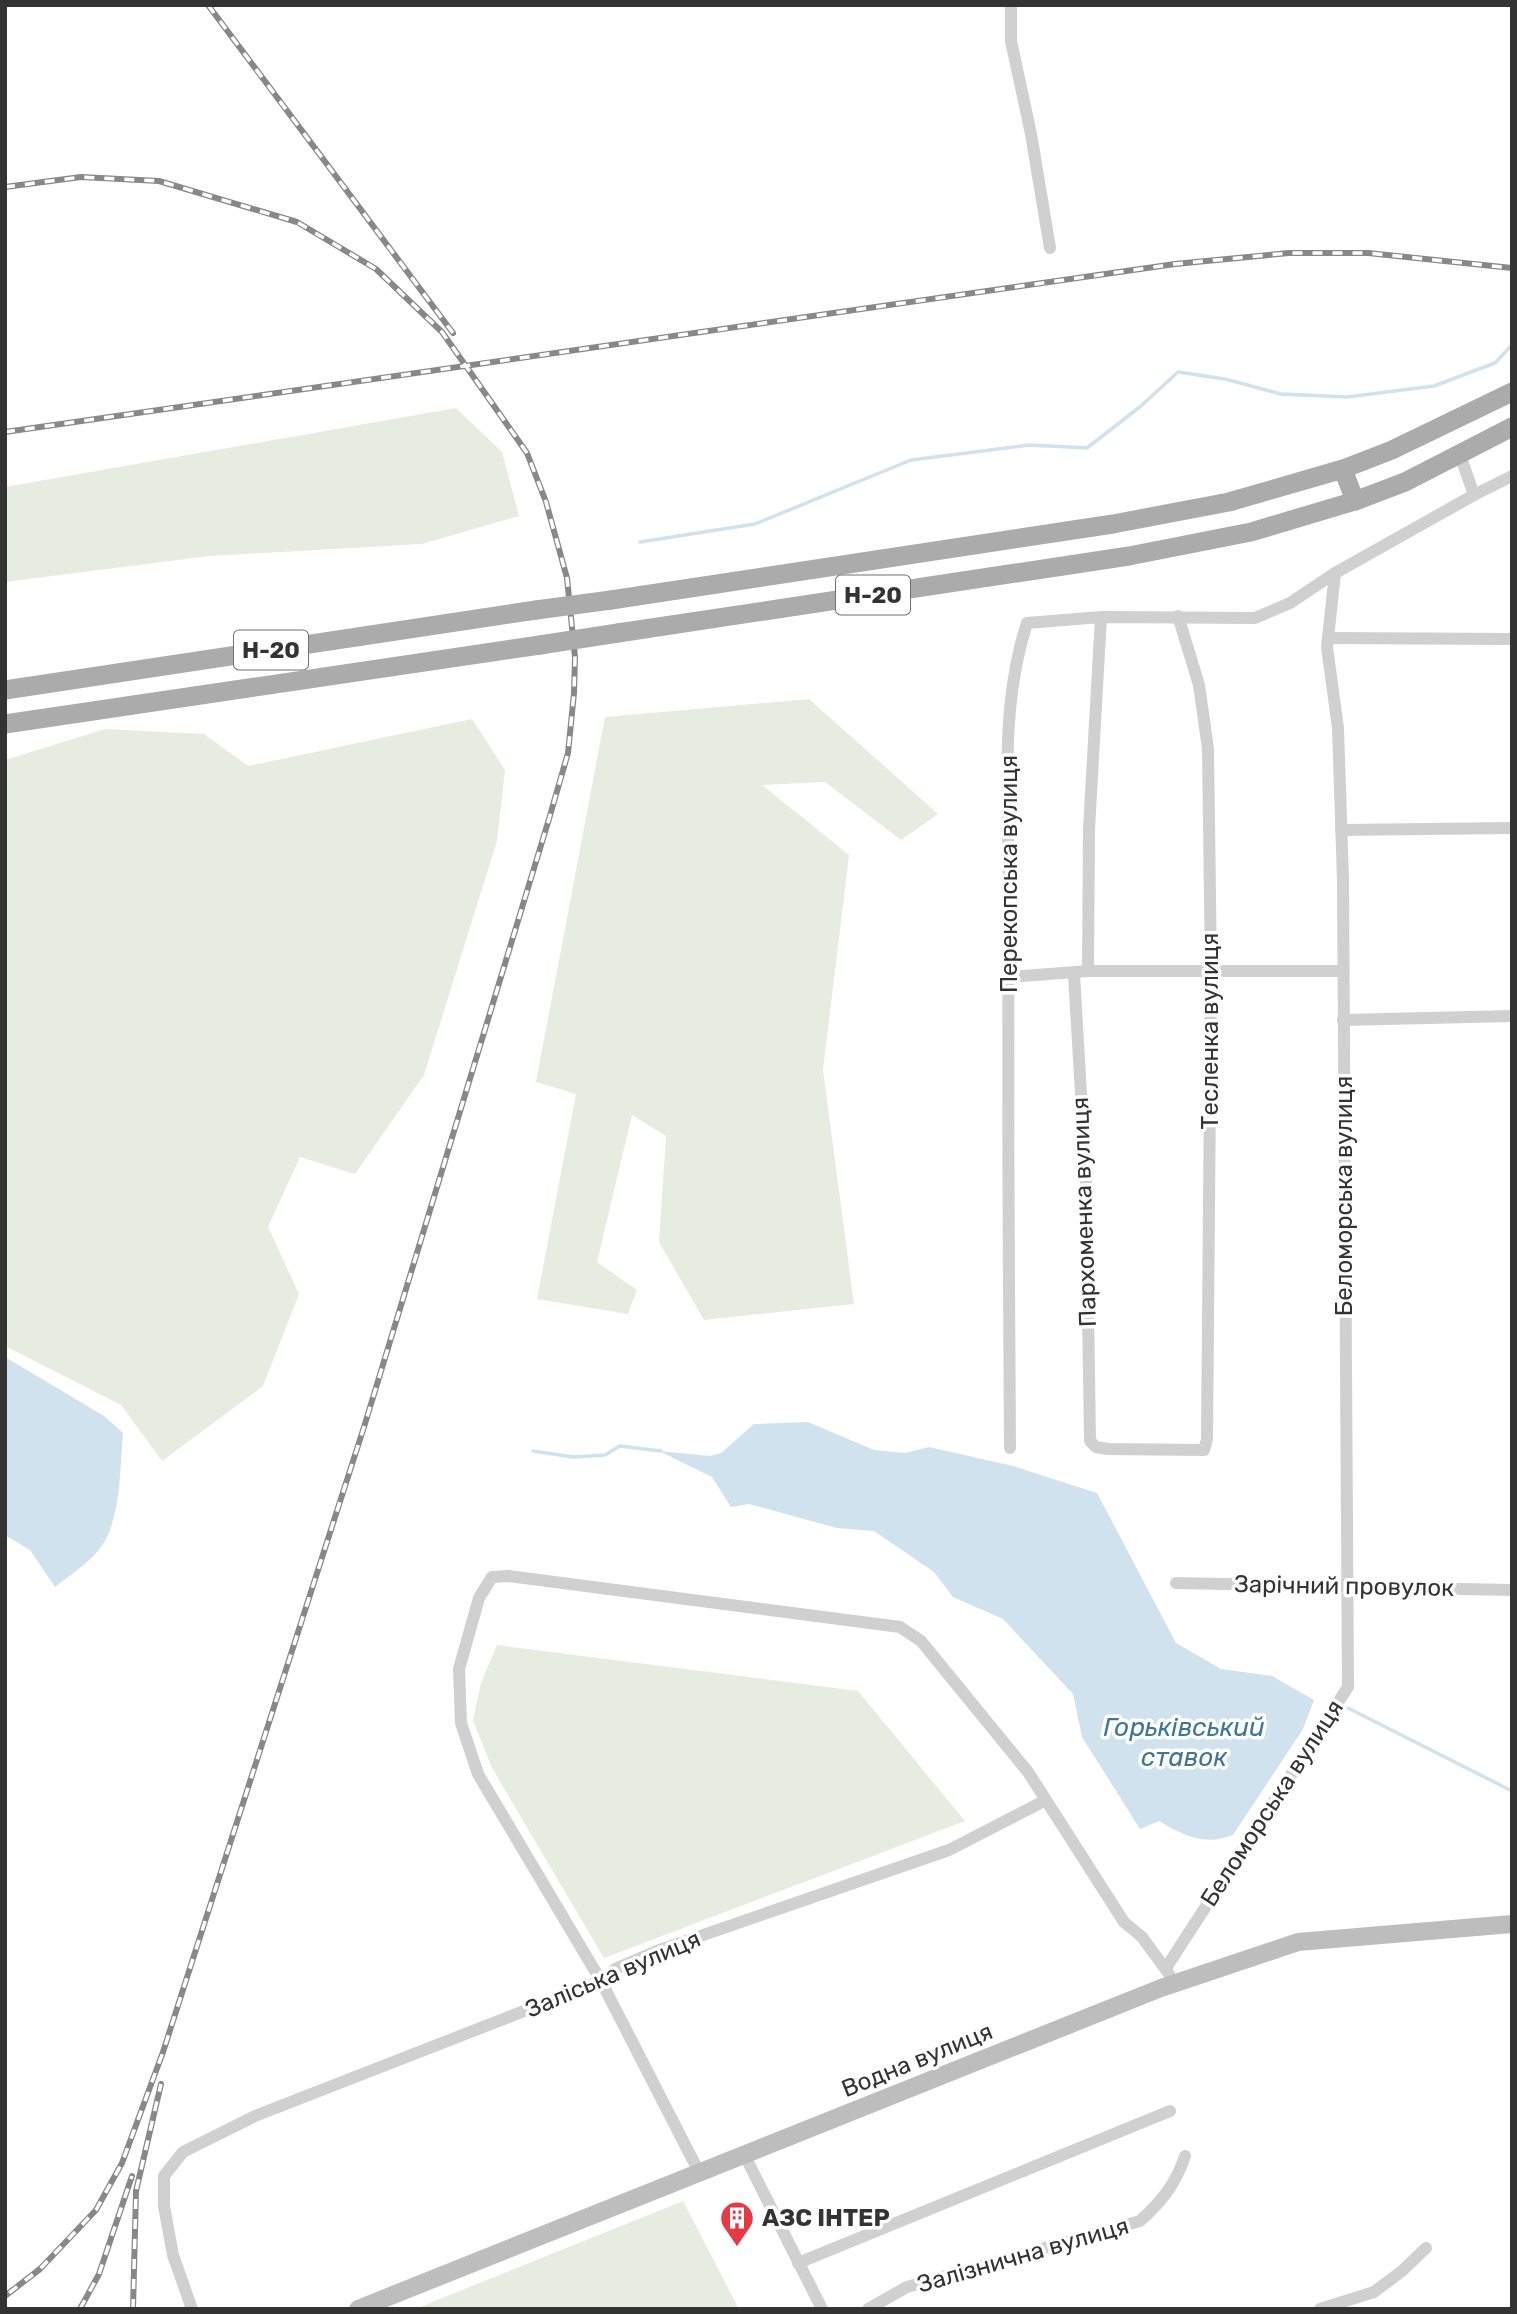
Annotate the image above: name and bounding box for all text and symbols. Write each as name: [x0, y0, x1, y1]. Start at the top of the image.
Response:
road number: Н-20: [836, 576, 910, 614]
road number: Н-20: [234, 630, 308, 670]
street label: Перекопська вулиця: [995, 755, 1023, 993]
street label: Тесленка вулиця: [1196, 933, 1224, 1129]
street label: Беломорська вулиця: [1330, 1076, 1358, 1316]
street label: Пархоменка вулиця: [1066, 1097, 1102, 1327]
street label: Зарічний провулок: [1234, 1570, 1454, 1602]
street label: Беломорська вулиця: [1195, 1695, 1349, 1911]
water label: Горьківський ставок: [1103, 1712, 1265, 1773]
street label: Заліська вулиця: [521, 1924, 705, 2024]
street label: Водна вулиця: [837, 2017, 997, 2103]
building icon: АЗС ІНТЕР: [718, 2199, 756, 2248]
place label: АЗС ІНТЕР: [762, 2204, 890, 2232]
street label: Залізнична вулиця: [914, 2211, 1132, 2299]

